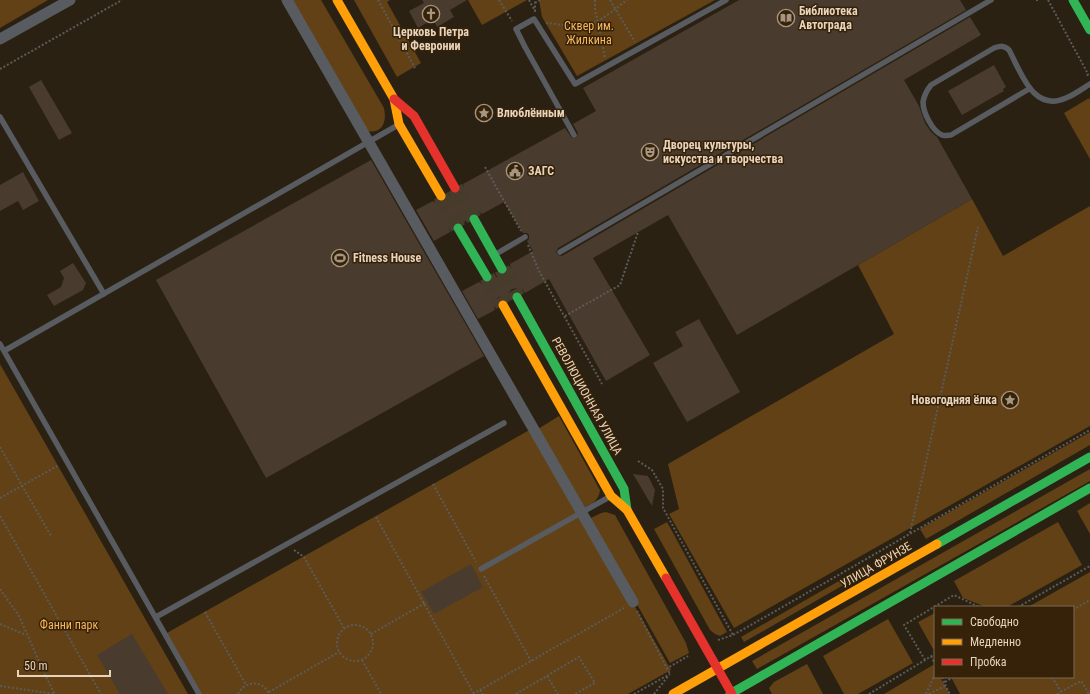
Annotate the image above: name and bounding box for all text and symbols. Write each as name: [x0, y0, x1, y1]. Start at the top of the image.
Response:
church icon: Церковь Петра и Февронии: [421, 4, 441, 24]
place label: Библиотека Автограда: [799, 4, 858, 32]
library icon: Библиотека Автограда: [776, 8, 796, 28]
park label: Сквер им. Жилкина: [564, 19, 614, 47]
place label: Церковь Петра и Февронии: [393, 25, 469, 53]
place icon: Влюблённым: [474, 103, 494, 123]
place label: Влюблённым: [497, 106, 565, 120]
place label: Дворец культуры, искусства и творчества: [663, 138, 783, 166]
theatre icon: Дворец культуры, искусства и творчества: [640, 142, 660, 162]
public building icon: ЗАГС: [505, 161, 525, 181]
place label: ЗАГС: [528, 164, 554, 178]
sports icon: Fitness House: [330, 248, 350, 268]
place label: Fitness House: [353, 251, 421, 265]
street label: РЕВОЛЮЦИОННАЯ УЛИЦА: [549, 335, 625, 457]
place icon: Новогодняя ёлка: [1000, 390, 1020, 410]
place label: Новогодняя ёлка: [911, 393, 997, 407]
street label: УЛИЦА ФРУНЗЕ: [838, 539, 914, 591]
legend: [934, 606, 1074, 678]
text: Свободно: [970, 615, 1019, 629]
park label: Фанни парк: [40, 618, 98, 632]
text: Медленно: [970, 635, 1021, 649]
scale bar: [18, 652, 110, 678]
text: Пробка: [970, 655, 1007, 669]
text: 50 m: [24, 659, 48, 673]

